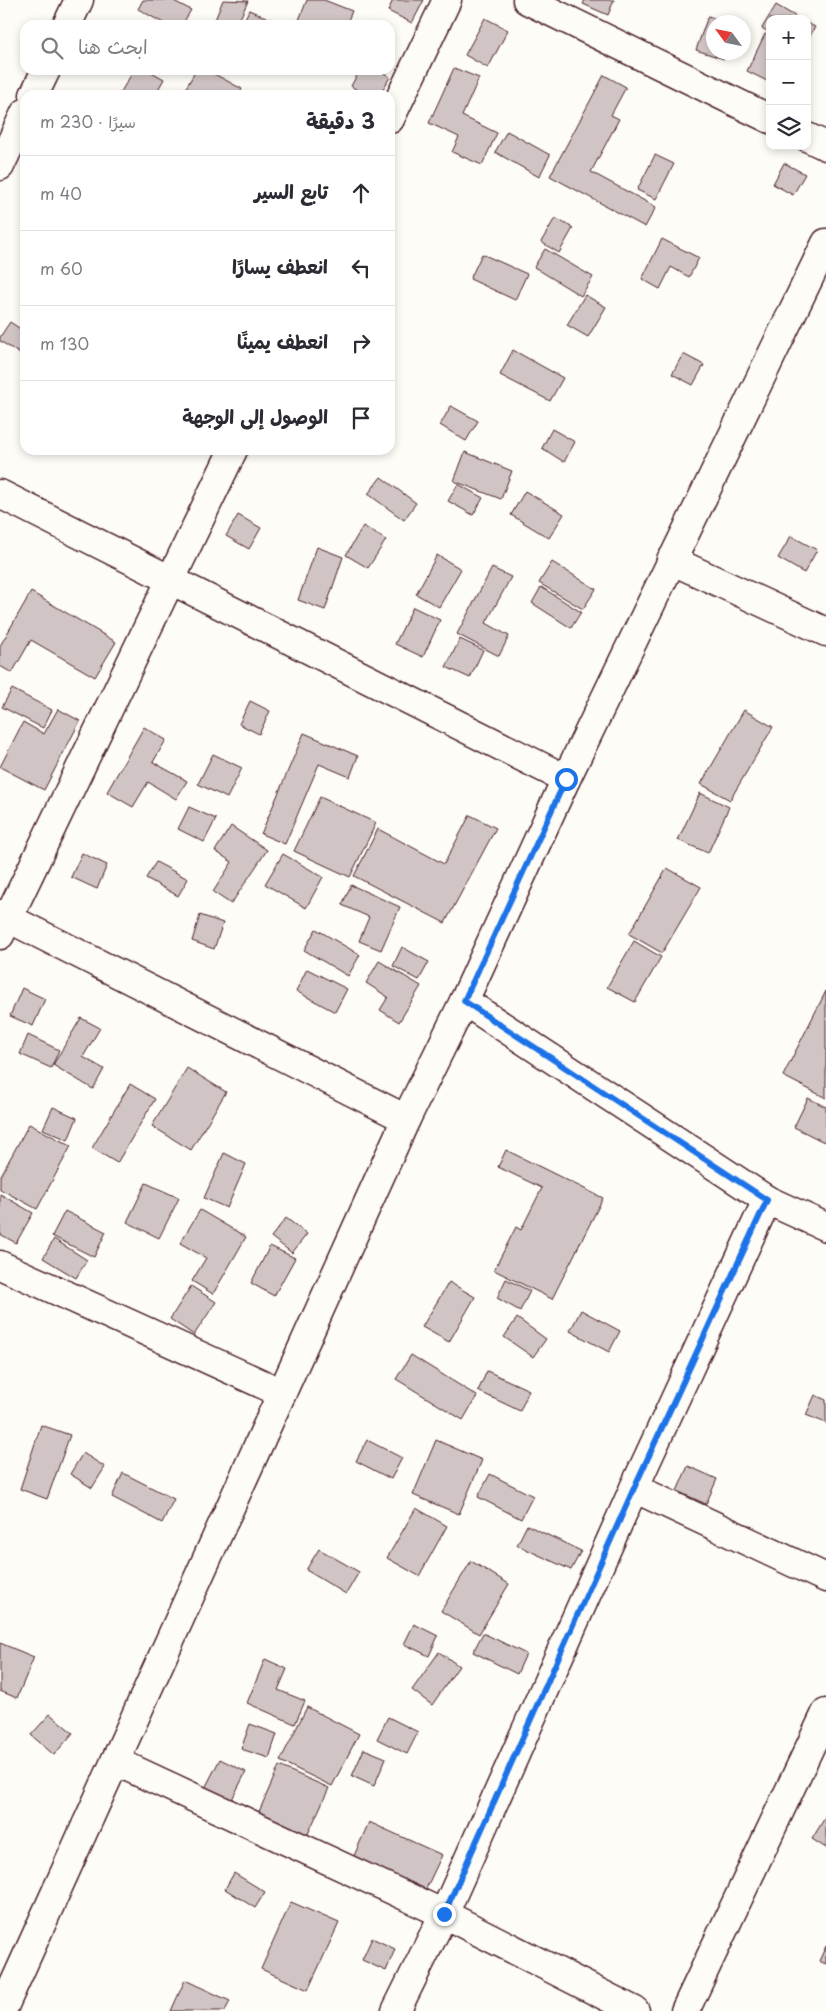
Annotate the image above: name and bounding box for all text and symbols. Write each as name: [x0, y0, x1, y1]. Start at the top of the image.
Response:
north arrow: [706, 15, 751, 60]
map controls: [766, 15, 811, 150]
button: +: [766, 15, 811, 60]
search box: [20, 20, 395, 75]
text: ابحث هنا: [78, 32, 148, 60]
icon: search: [38, 34, 66, 62]
button: −: [766, 60, 811, 105]
text: 3 دقيقة: [306, 104, 375, 136]
button: layers: [766, 105, 811, 150]
text: سيرًا · 230 m: [40, 109, 136, 133]
text: تابع السير: [254, 177, 328, 205]
icon: ahead: [347, 179, 375, 207]
text: 40 m: [40, 181, 82, 205]
text: انعطف يسارًا: [232, 252, 328, 280]
icon: left: [347, 254, 375, 282]
text: 60 m: [40, 256, 83, 280]
text: انعطف يمينًا: [237, 327, 328, 355]
icon: right: [347, 329, 375, 357]
text: 130 m: [40, 331, 89, 355]
text: الوصول إلى الوجهة: [182, 402, 328, 430]
icon: arrive: [347, 404, 375, 432]
route start: [555, 768, 578, 791]
route end: [433, 1903, 456, 1926]

